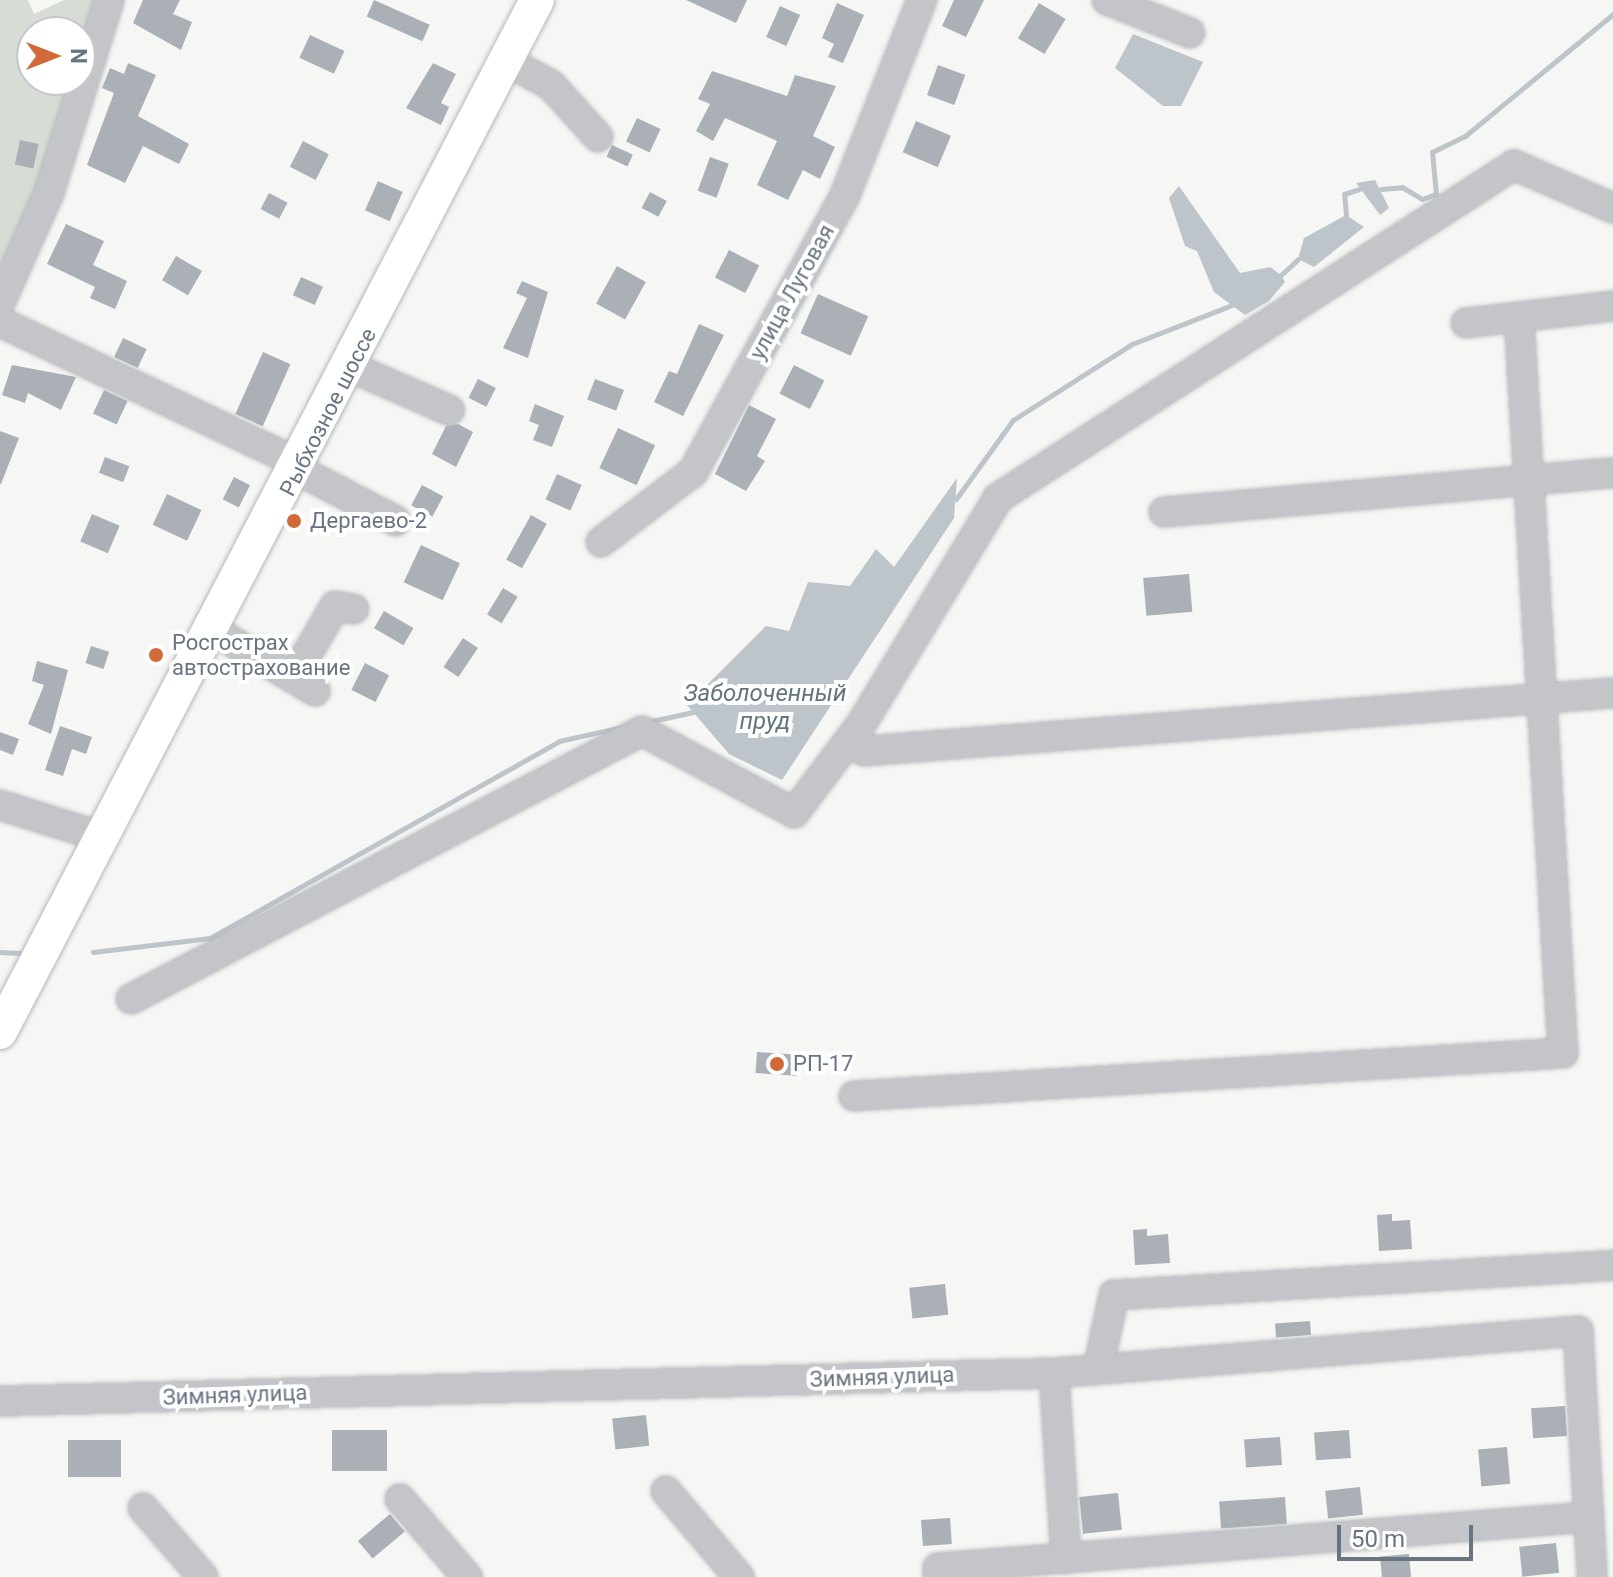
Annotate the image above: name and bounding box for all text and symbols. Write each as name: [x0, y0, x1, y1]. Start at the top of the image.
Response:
north arrow: [16, 16, 96, 96]
text: N: [66, 48, 91, 64]
street label: улица Луговая: [744, 220, 840, 364]
street label: Рыбхозное шоссе: [274, 324, 382, 500]
place label: Дергаево-2: [310, 508, 427, 534]
marker: Дергаево-2: [285, 512, 303, 530]
place label: Росгострах автострахование: [172, 629, 350, 680]
marker: Росгострах автострахование: [147, 646, 165, 664]
water label: Заболоченный пруд: [684, 680, 846, 736]
place label: РП-17: [793, 1051, 853, 1077]
marker: РП-17: [768, 1055, 786, 1073]
street label: Зимняя улица: [809, 1361, 955, 1393]
street label: Зимняя улица: [162, 1379, 308, 1411]
scale bar: [1341, 1509, 1477, 1559]
text: 50 m: [1351, 1525, 1405, 1553]

